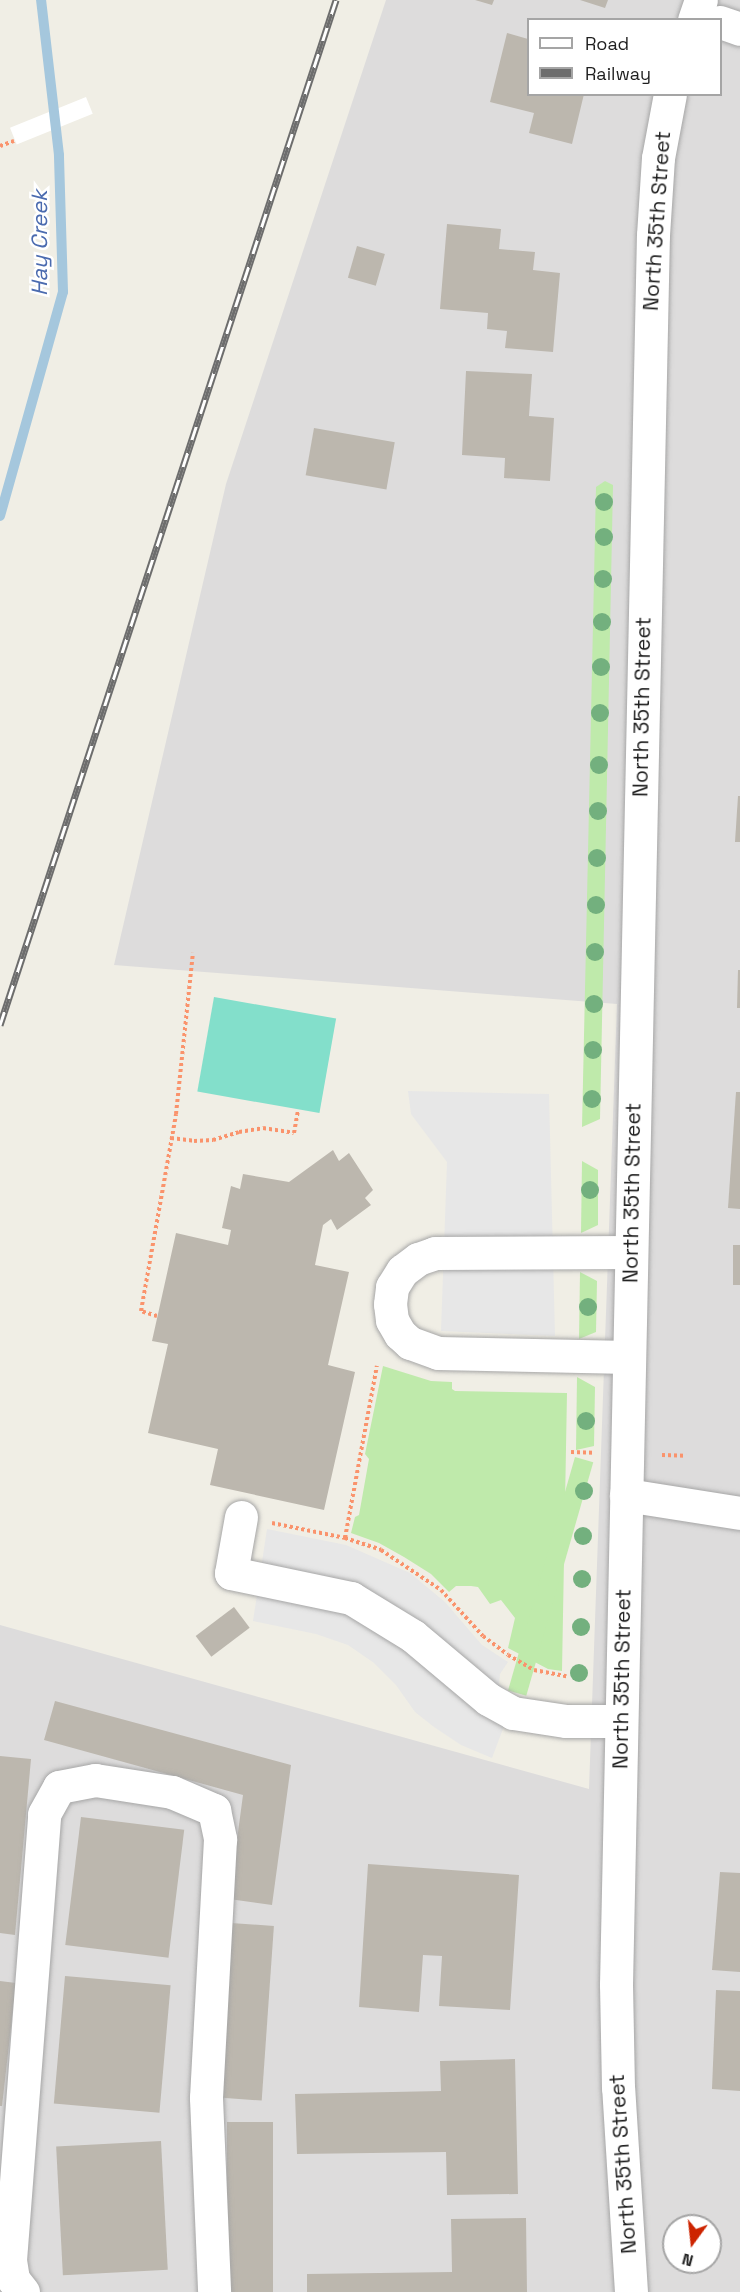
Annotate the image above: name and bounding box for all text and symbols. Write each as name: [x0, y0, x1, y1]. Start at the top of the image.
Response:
legend: [527, 18, 722, 96]
text: Road: [585, 32, 629, 55]
text: Railway: [585, 62, 651, 85]
street label: North 35th Street: [638, 130, 676, 312]
water label: Hay Creek: [27, 190, 53, 296]
street label: North 35th Street: [628, 617, 656, 797]
street label: North 35th Street: [618, 1103, 646, 1283]
street label: North 35th Street: [608, 1589, 636, 1769]
street label: North 35th Street: [604, 2073, 642, 2255]
north arrow: [662, 2214, 722, 2274]
text: N: [680, 2248, 696, 2271]

